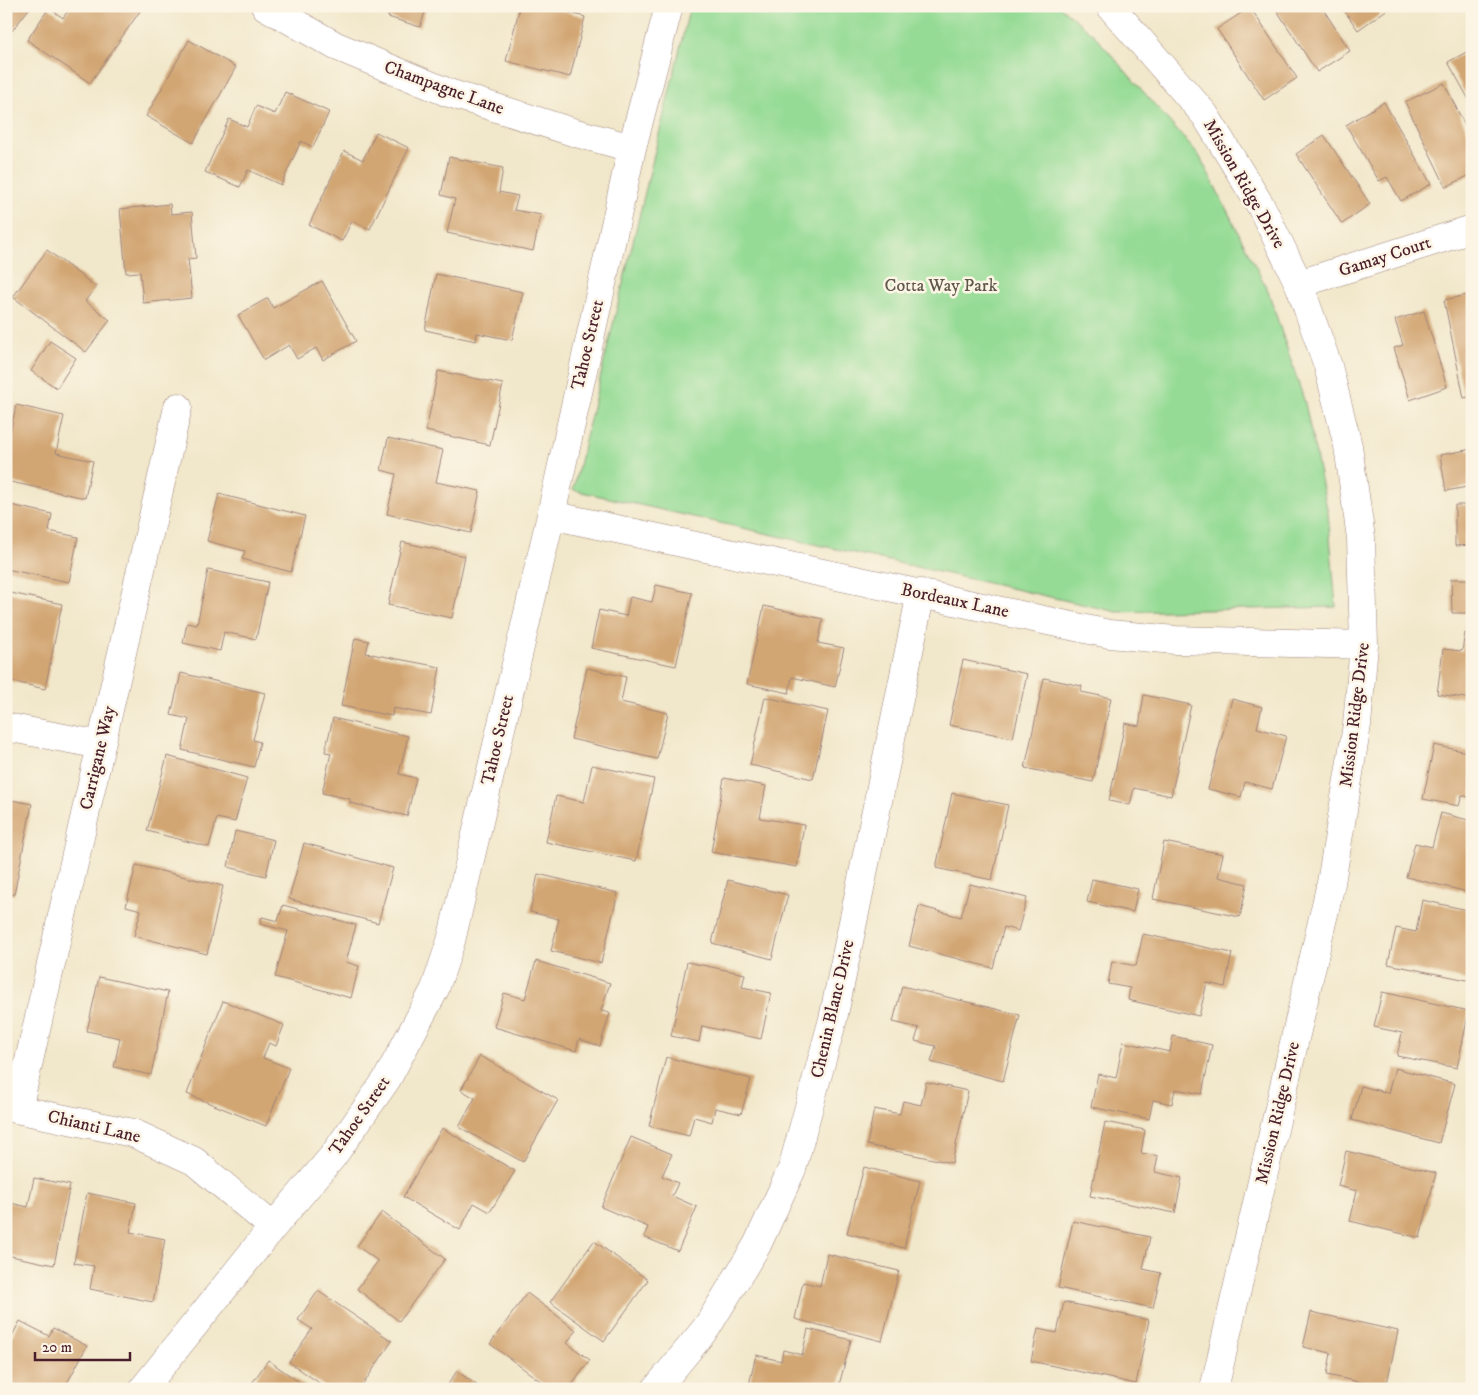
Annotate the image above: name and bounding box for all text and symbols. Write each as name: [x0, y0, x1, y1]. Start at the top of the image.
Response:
street label: Champagne Lane: [381, 56, 507, 120]
street label: Mission Ridge Drive: [1198, 115, 1290, 253]
street label: Gamay Court: [1336, 232, 1434, 282]
park label: Cotta Way Park: [885, 275, 997, 297]
street label: Tahoe Street: [567, 298, 609, 392]
street label: Bordeaux Lane: [899, 579, 1011, 623]
street label: Mission Ridge Drive: [1335, 641, 1375, 789]
street label: Tahoe Street: [477, 693, 519, 787]
street label: Carrigane Way: [75, 703, 121, 812]
street label: Chenin Blanc Drive: [806, 938, 860, 1080]
street label: Mission Ridge Drive: [1251, 1040, 1305, 1186]
street label: Tahoe Street: [325, 1072, 395, 1160]
street label: Chianti Lane: [45, 1106, 143, 1148]
scale bar: [35, 1330, 130, 1362]
text: 20 m: [42, 1338, 72, 1357]

